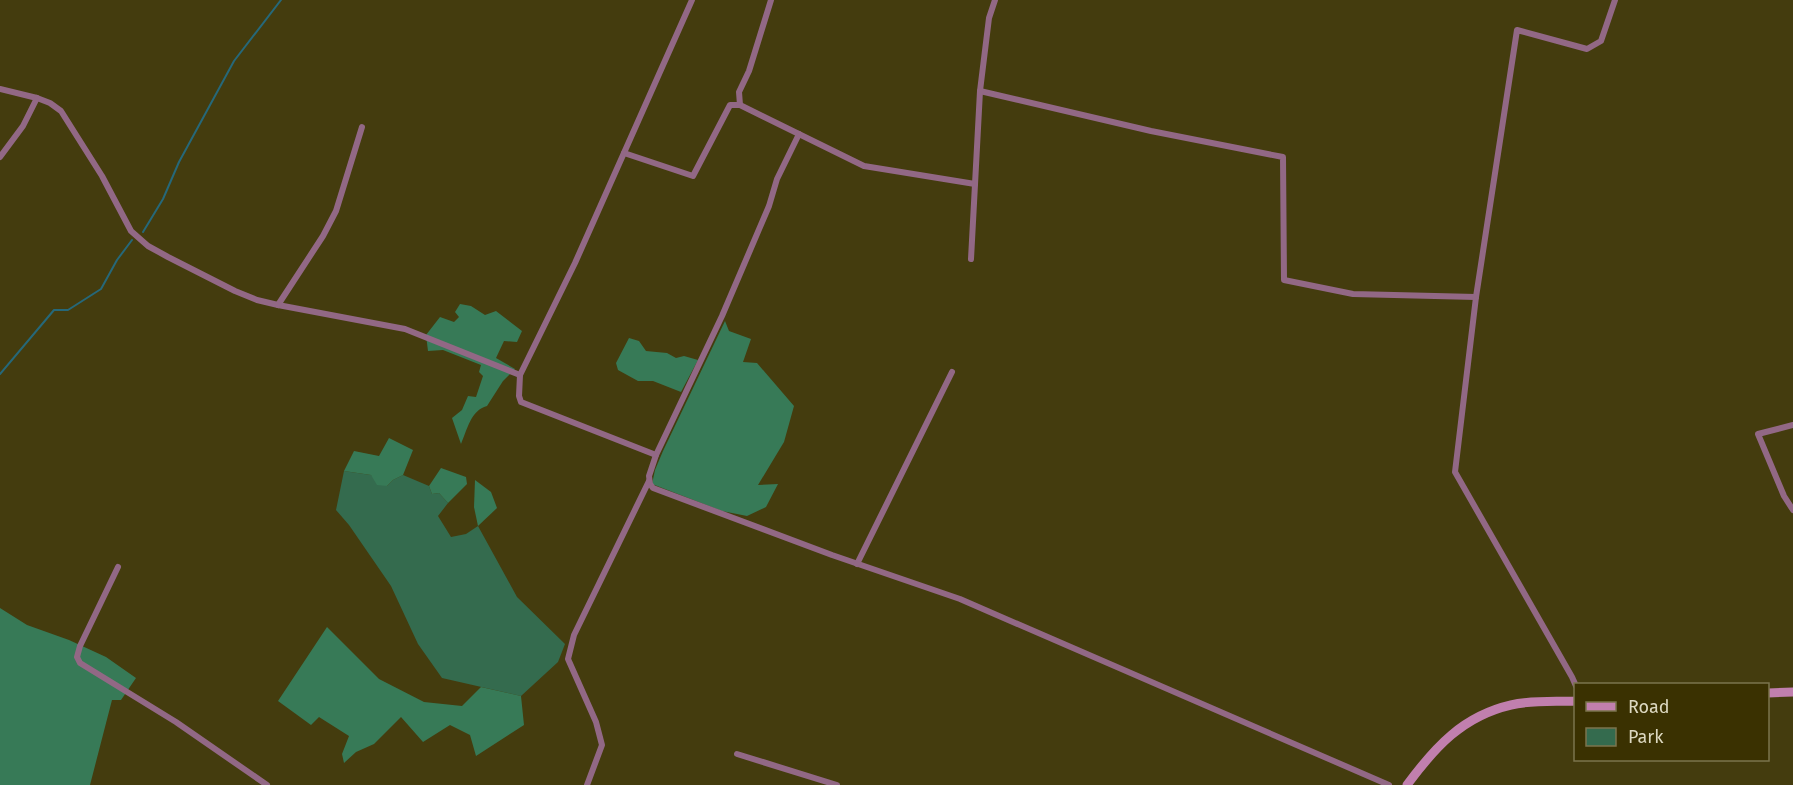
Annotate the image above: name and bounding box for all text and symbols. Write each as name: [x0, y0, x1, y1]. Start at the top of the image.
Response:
legend: [1574, 683, 1769, 761]
text: Road: [1628, 696, 1670, 718]
text: Park: [1628, 726, 1664, 748]

